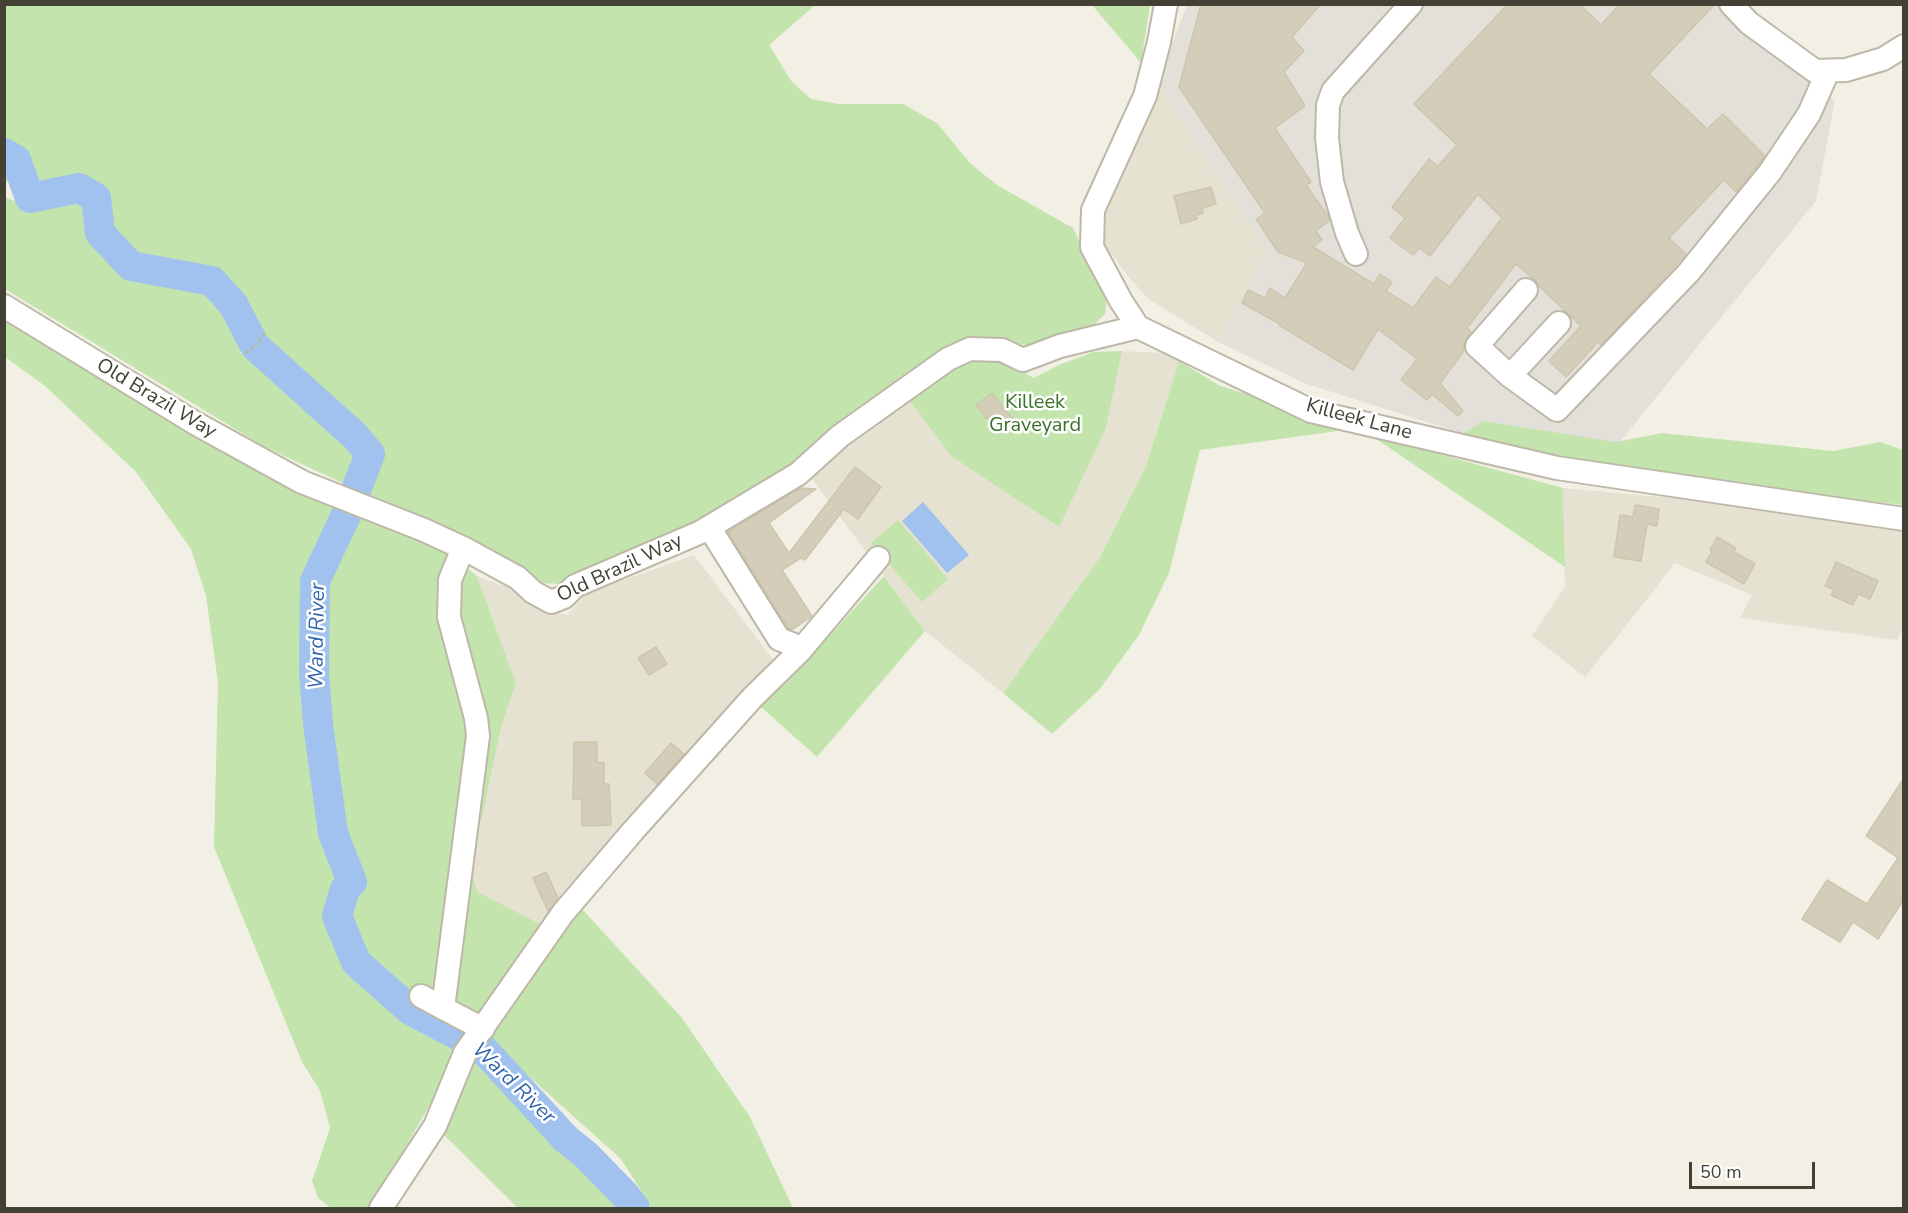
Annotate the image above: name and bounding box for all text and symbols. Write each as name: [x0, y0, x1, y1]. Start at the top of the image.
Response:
street label: Old Brazil Way: [92, 354, 220, 444]
park label: Killeek Graveyard: [989, 391, 1081, 438]
street label: Killeek Lane: [1303, 394, 1415, 446]
street label: Old Brazil Way: [553, 529, 687, 609]
water label: Ward River: [304, 583, 332, 689]
water label: Ward River: [466, 1038, 560, 1130]
scale bar: [1692, 1150, 1818, 1188]
text: 50 m: [1700, 1160, 1742, 1184]

